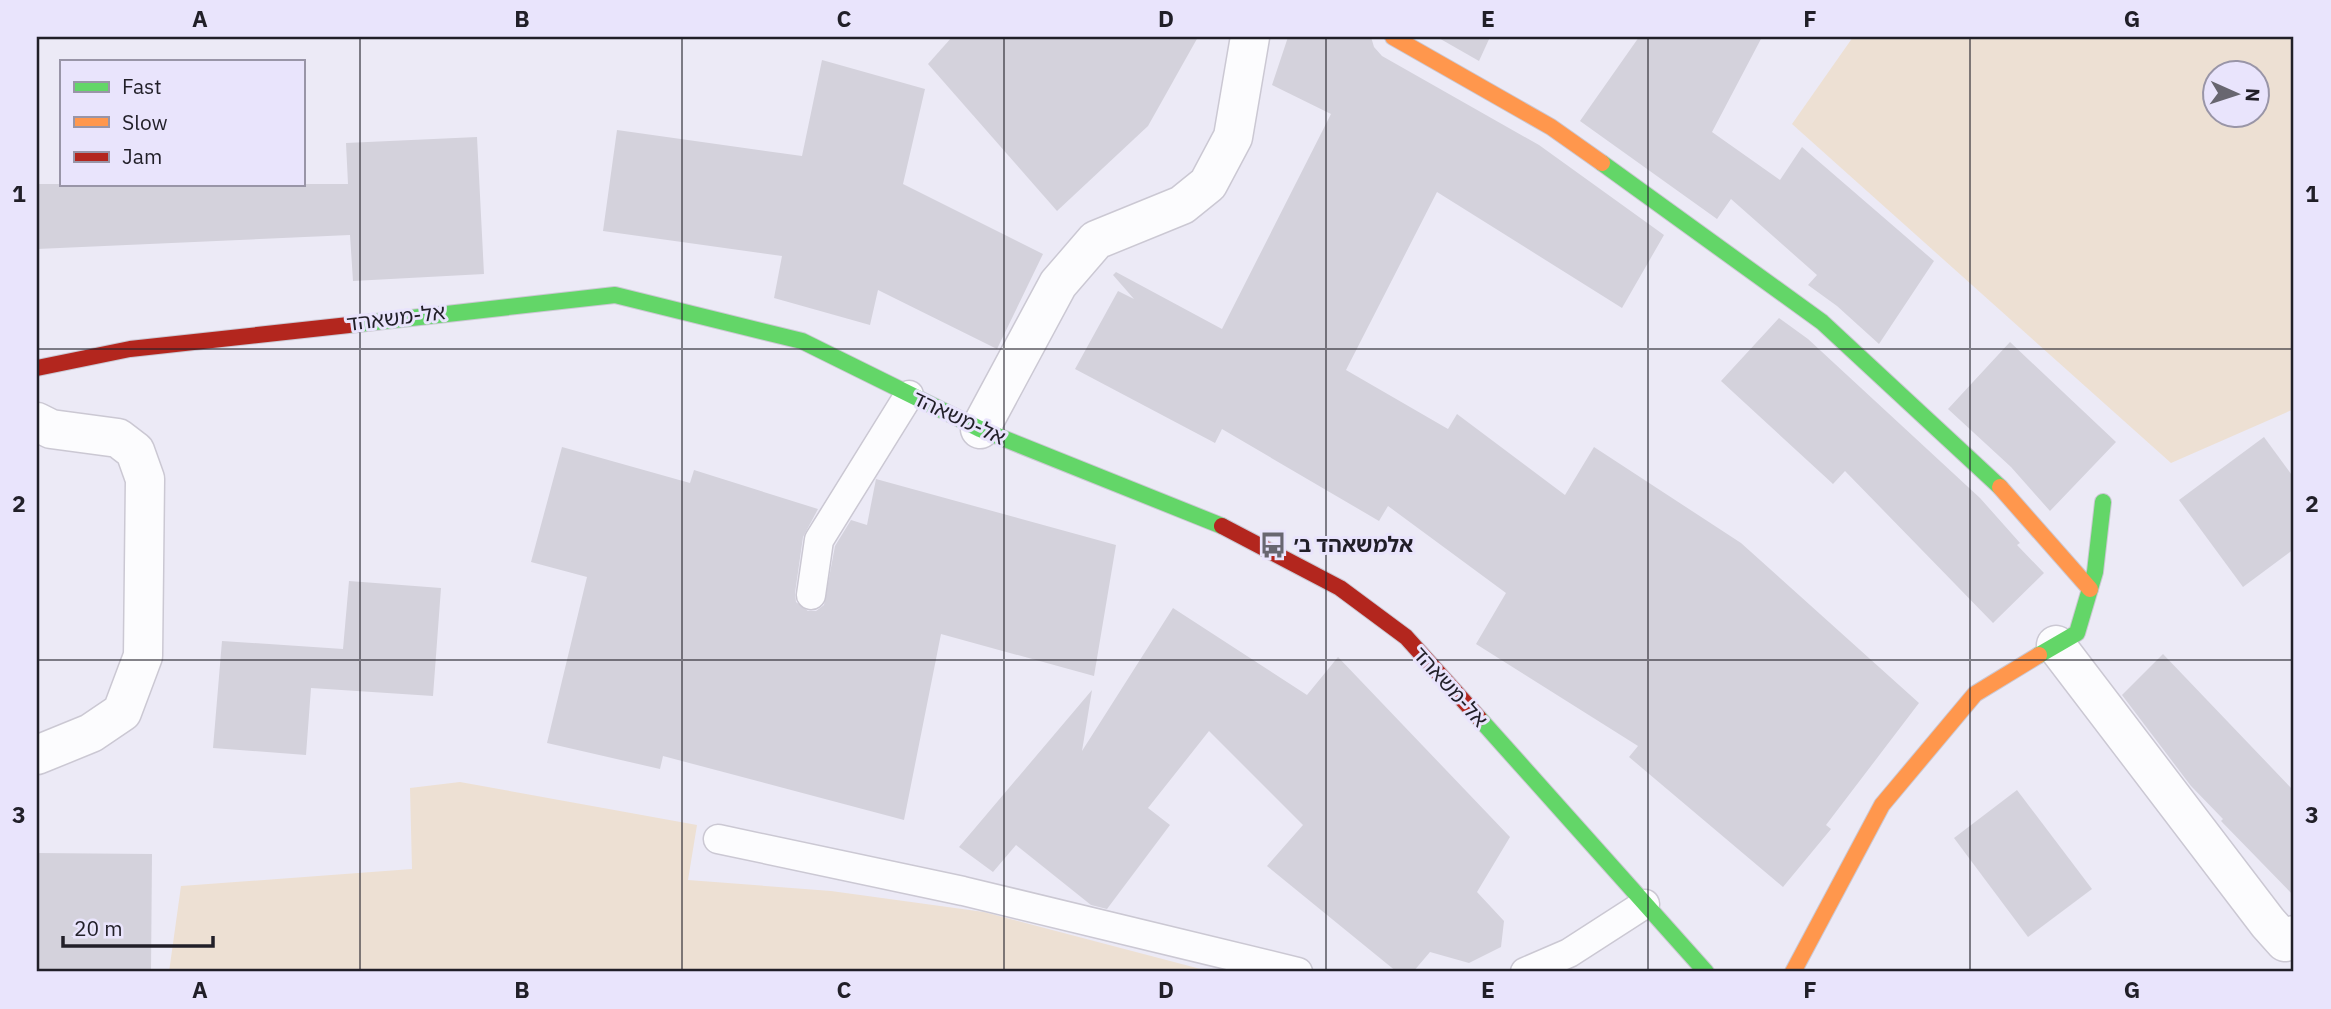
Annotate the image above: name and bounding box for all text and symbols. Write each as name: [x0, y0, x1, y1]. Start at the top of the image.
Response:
text: A: [192, 3, 208, 33]
text: B: [514, 3, 530, 33]
text: C: [837, 3, 852, 33]
text: D: [1158, 3, 1174, 33]
text: E: [1481, 3, 1495, 33]
text: F: [1803, 3, 1817, 33]
text: G: [2124, 3, 2140, 33]
legend: [60, 60, 304, 186]
north arrow: [2202, 60, 2272, 130]
text: Fast: [122, 72, 162, 100]
text: N: [2241, 87, 2265, 102]
text: Slow: [122, 108, 168, 136]
text: Jam: [122, 142, 162, 170]
text: 1: [12, 178, 26, 208]
text: 1: [2305, 178, 2319, 208]
street label: אל-משאהד: [345, 297, 447, 337]
street label: אל-משאהד: [908, 383, 1010, 451]
text: 2: [12, 488, 26, 518]
text: 2: [2305, 488, 2319, 518]
bus stop icon: אלמשאהד ב׳: [1258, 530, 1288, 560]
place label: אלמשאהד ב׳: [1294, 530, 1413, 558]
street label: אל-משאהד: [1407, 640, 1494, 733]
text: 3: [12, 799, 26, 829]
text: 3: [2305, 799, 2319, 829]
scale bar: [63, 904, 214, 948]
text: 20 m: [74, 914, 123, 942]
text: A: [192, 974, 208, 1004]
text: B: [514, 974, 530, 1004]
text: C: [837, 974, 852, 1004]
text: D: [1158, 974, 1174, 1004]
text: E: [1481, 974, 1495, 1004]
text: F: [1803, 974, 1817, 1004]
text: G: [2124, 974, 2140, 1004]

